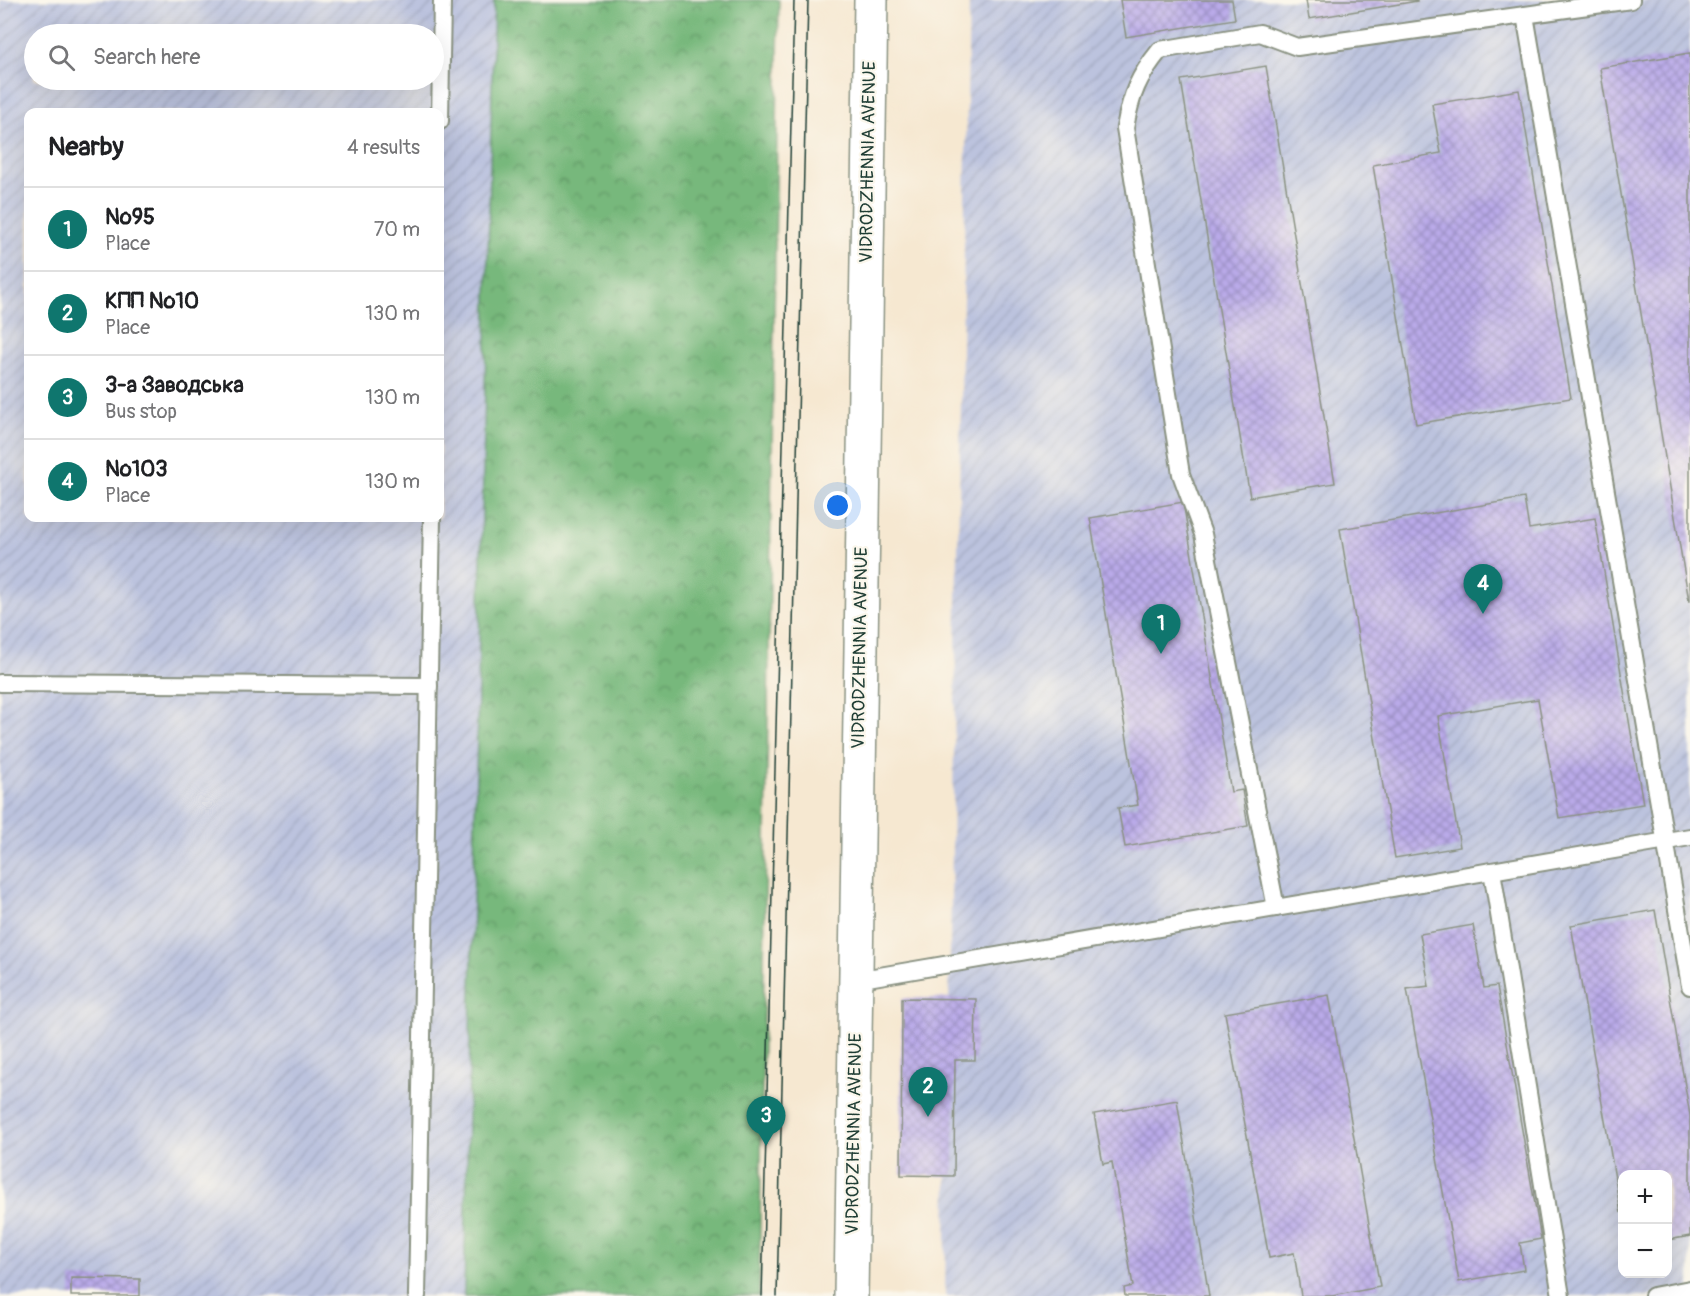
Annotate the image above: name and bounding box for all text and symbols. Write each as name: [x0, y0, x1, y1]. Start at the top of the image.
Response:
search box: [24, 24, 444, 90]
icon: search: [45, 41, 78, 74]
text: Search here: [93, 43, 200, 71]
street label: VIDRODZHENNIA AVENUE: [855, 61, 881, 263]
text: Nearby: [48, 131, 124, 163]
text: 4 results: [347, 135, 420, 160]
text: №95: [105, 203, 155, 231]
text: 1: [64, 217, 71, 242]
text: 70 m: [374, 217, 420, 242]
text: Place: [105, 231, 150, 256]
text: КПП №10: [105, 287, 199, 315]
text: 2: [62, 301, 73, 326]
text: 130 m: [365, 301, 420, 326]
text: Place: [105, 315, 150, 340]
text: 3-а Заводська: [105, 371, 244, 399]
text: 3: [62, 385, 73, 410]
text: 130 m: [365, 385, 420, 410]
text: Bus stop: [105, 399, 177, 424]
text: №103: [105, 455, 168, 483]
text: 4: [62, 469, 73, 494]
text: 130 m: [365, 469, 420, 494]
text: Place: [105, 483, 150, 508]
your location: [823, 491, 852, 520]
street label: VIDRODZHENNIA AVENUE: [847, 547, 873, 749]
pin: 4: [1464, 564, 1502, 614]
pin: 1: [1142, 604, 1180, 654]
street label: VIDRODZHENNIA AVENUE: [841, 1033, 867, 1235]
pin: 2: [908, 1068, 948, 1117]
pin: 3: [746, 1096, 786, 1146]
map controls: [1618, 1170, 1672, 1278]
button: +: [1618, 1170, 1672, 1224]
button: −: [1618, 1224, 1672, 1278]

